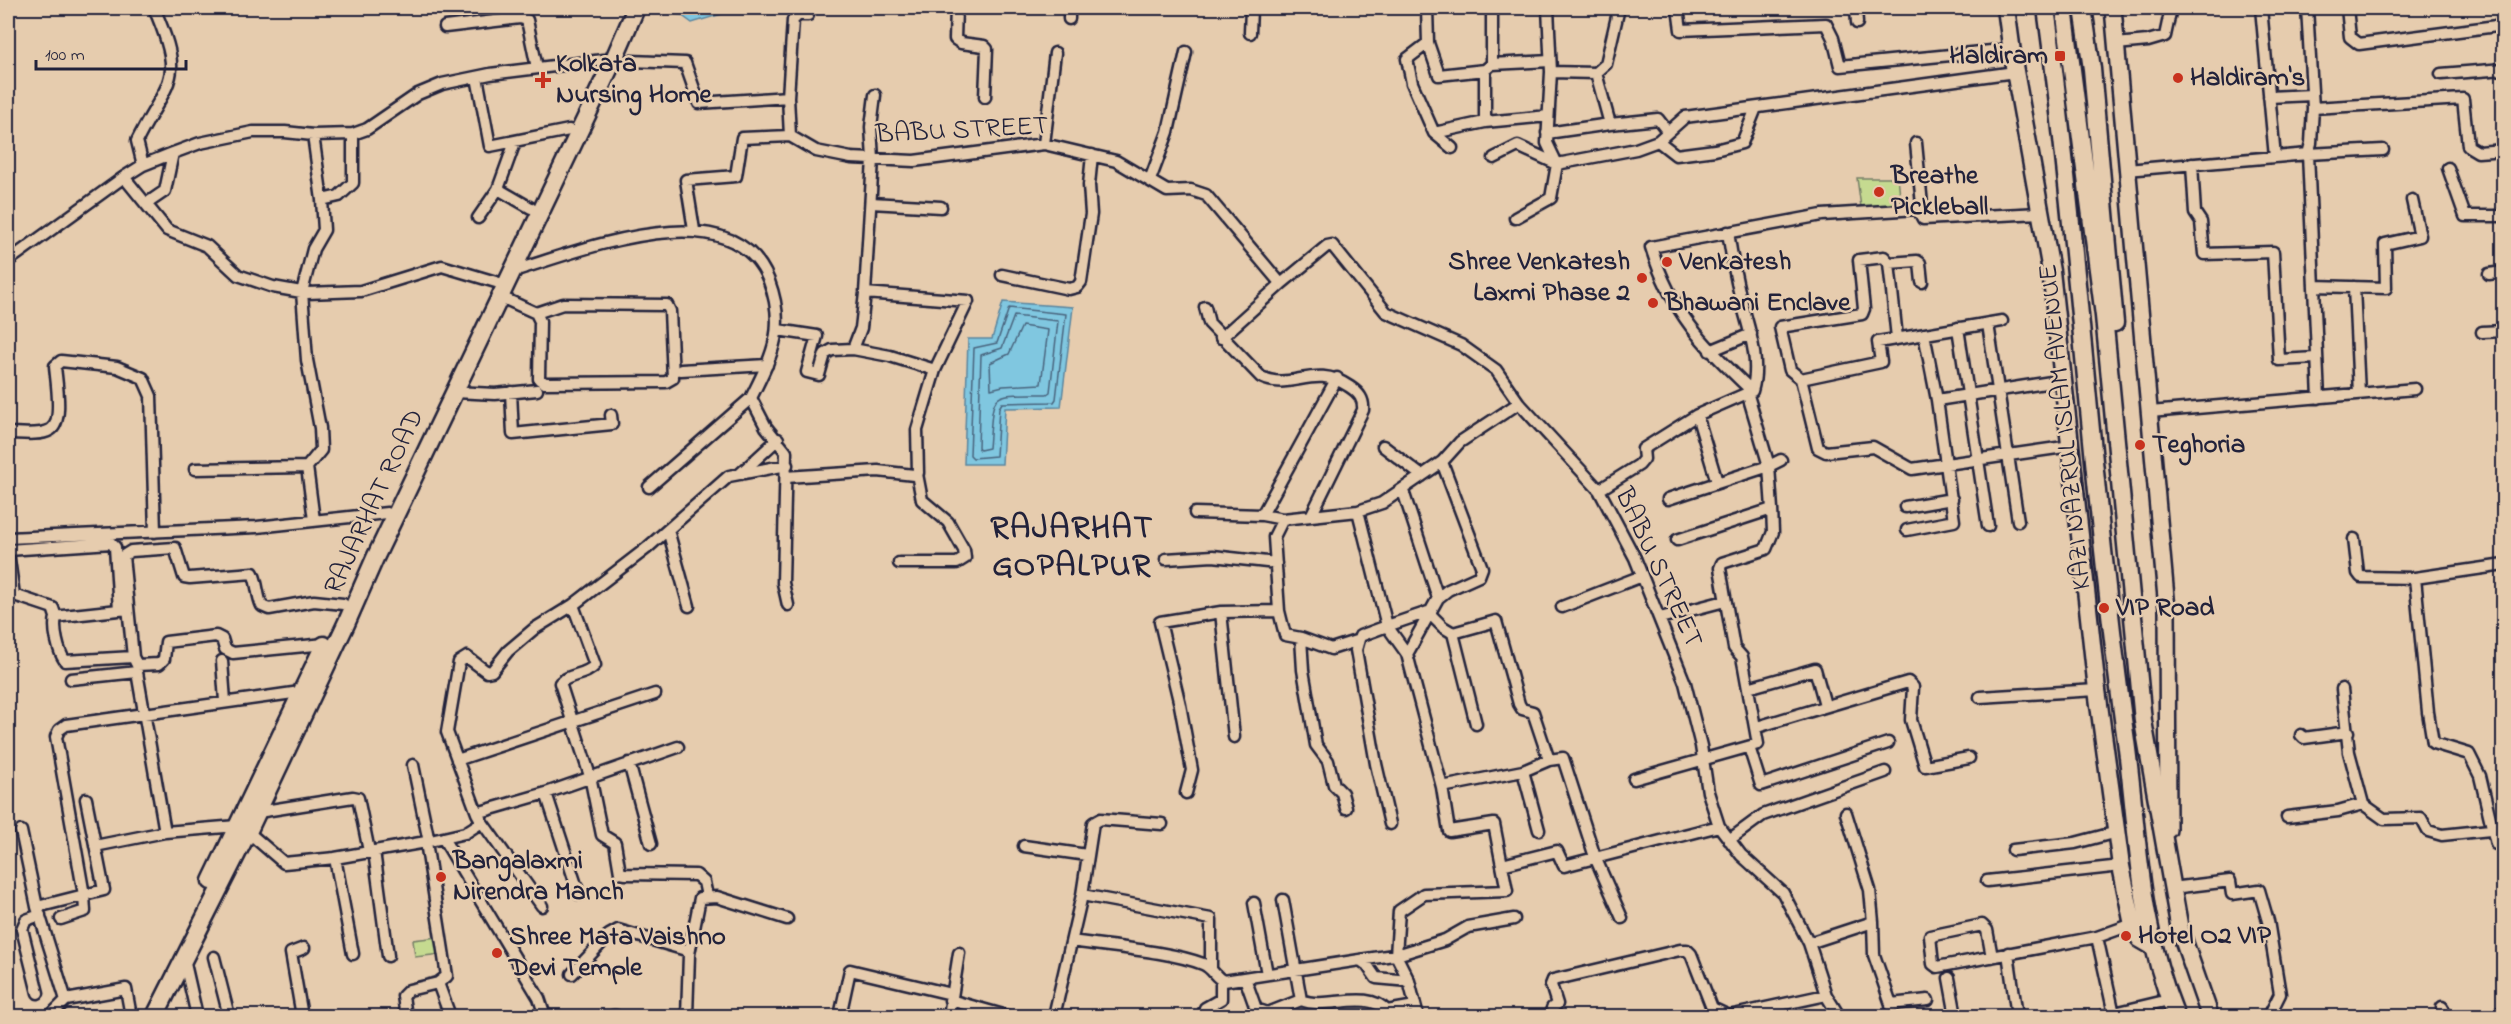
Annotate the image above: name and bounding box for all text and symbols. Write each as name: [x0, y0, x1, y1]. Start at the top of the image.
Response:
scale bar: [36, 33, 186, 71]
place label: Haldiram: [1949, 37, 2048, 76]
text: 100 m: [45, 43, 85, 69]
place label: Kolkata Nursing Home: [556, 45, 712, 116]
marker: Haldiram: [2053, 49, 2067, 63]
place label: Haldiram's: [2190, 59, 2305, 98]
marker: Kolkata Nursing Home: [534, 71, 552, 89]
marker: Haldiram's: [2171, 71, 2185, 85]
street label: BABU STREET: [874, 107, 1049, 155]
place label: Breathe Pickleball: [1889, 157, 1988, 227]
marker: Breathe Pickleball: [1872, 185, 1886, 199]
place label: Shree Venkatesh Laxmi Phase 2: [1448, 243, 1631, 313]
place label: Venkatesh: [1678, 243, 1791, 282]
marker: Venkatesh: [1660, 255, 1674, 269]
street label: KAZI NAZRUL ISLAM AVENUE: [2029, 262, 2103, 592]
marker: Shree Venkatesh Laxmi Phase 2: [1635, 271, 1649, 285]
place label: Bhawani Enclave: [1663, 284, 1851, 323]
marker: Bhawani Enclave: [1646, 296, 1660, 310]
street label: RAJARHAT ROAD: [315, 403, 435, 601]
place label: Teghoria: [2152, 426, 2245, 466]
marker: Teghoria: [2133, 438, 2147, 452]
street label: BABU STREET: [1603, 481, 1712, 655]
district label: RAJARHAT GOPALPUR: [990, 505, 1154, 591]
place label: VIP Road: [2115, 589, 2215, 628]
marker: VIP Road: [2097, 601, 2111, 615]
place label: Bangalaxmi Nirendra Manch: [451, 842, 624, 912]
marker: Bangalaxmi Nirendra Manch: [434, 870, 448, 884]
place label: Hotel O2 VIP: [2138, 917, 2271, 956]
place label: Shree Mata Vaishno Devi Temple: [507, 918, 726, 988]
marker: Hotel O2 VIP: [2119, 929, 2133, 943]
marker: Shree Mata Vaishno Devi Temple: [490, 946, 504, 960]

